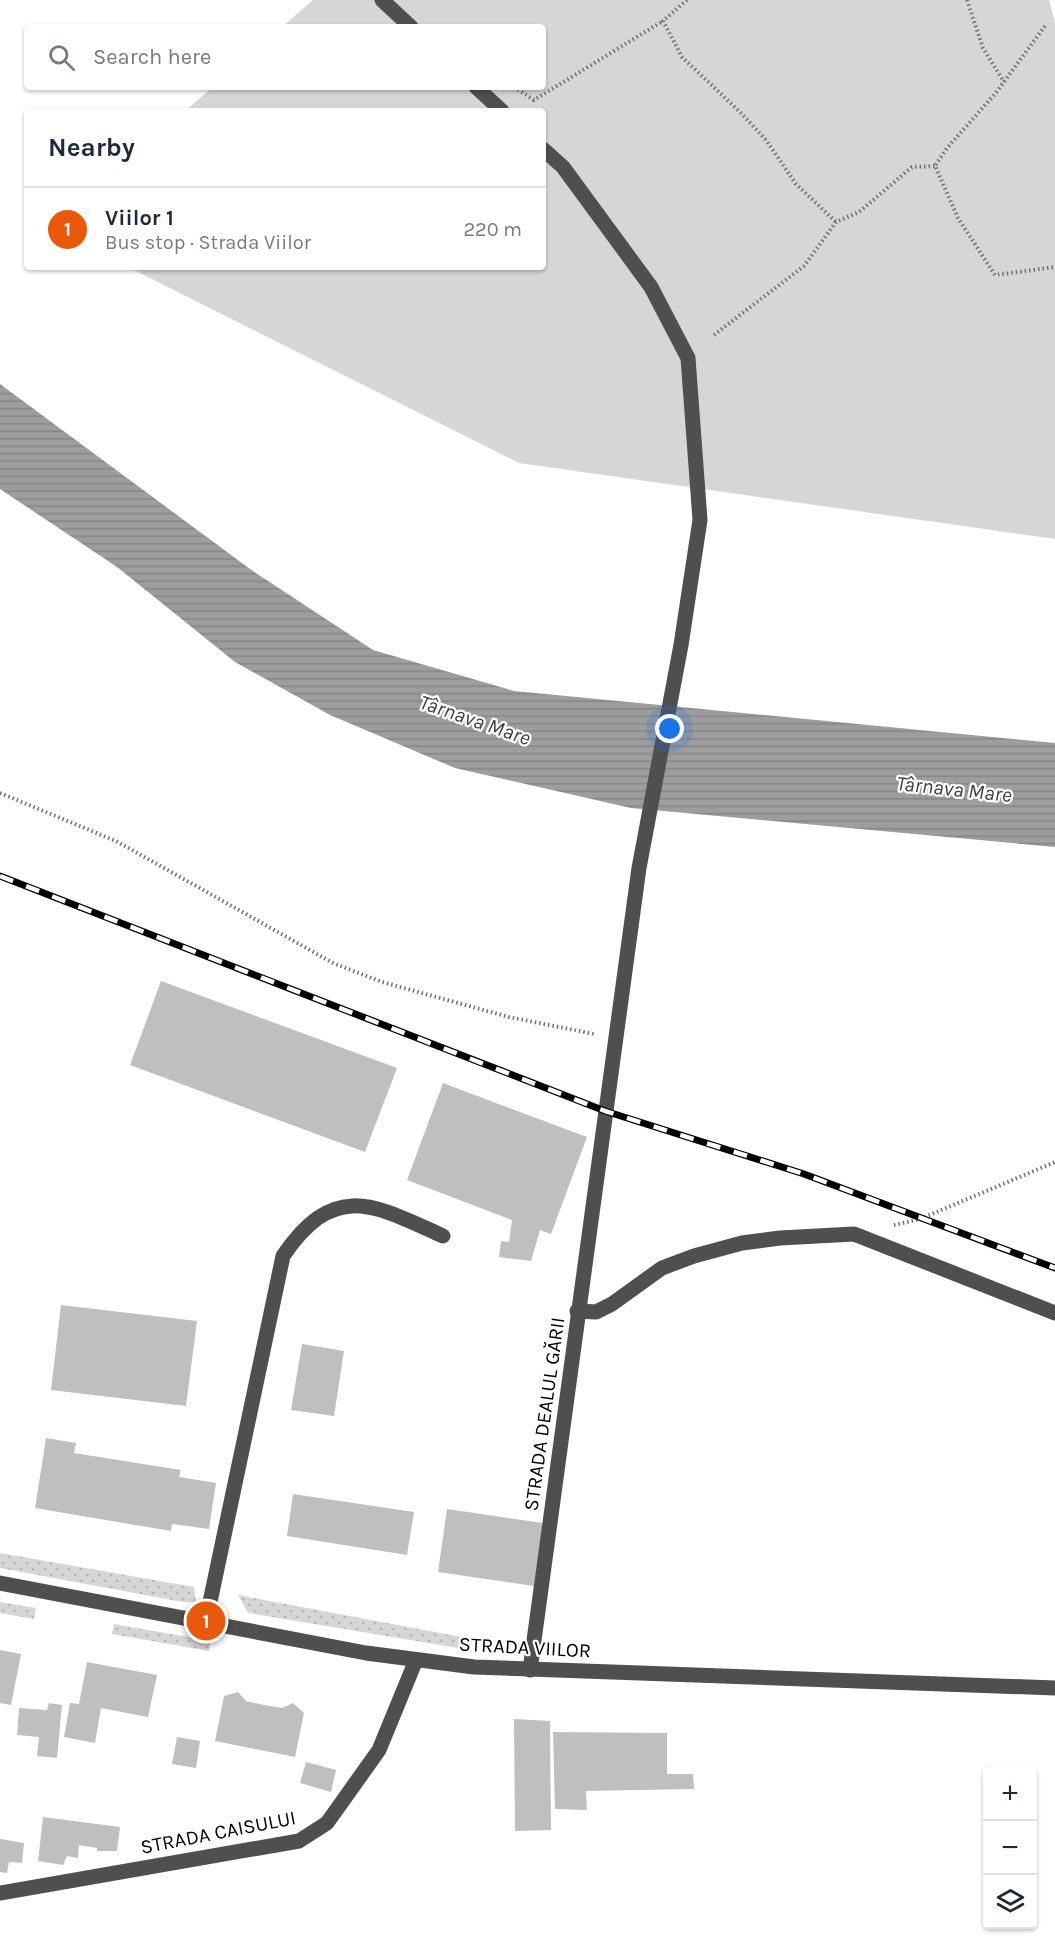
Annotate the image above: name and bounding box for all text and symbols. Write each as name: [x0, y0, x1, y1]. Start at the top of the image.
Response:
search box: [24, 24, 546, 90]
icon: search: [45, 41, 78, 74]
text: Search here: [93, 44, 211, 70]
text: Nearby: [48, 132, 135, 163]
text: Viilor 1: [105, 205, 174, 231]
text: 1: [64, 218, 71, 241]
text: 220 m: [463, 218, 522, 241]
text: Bus stop · Strada Viilor: [105, 231, 311, 254]
water label: Târnava Mare: [416, 690, 534, 750]
your location: [655, 714, 684, 743]
water label: Târnava Mare: [895, 771, 1013, 807]
street label: STRADA DEALUL GĂRII: [519, 1316, 569, 1512]
pin: 1: [186, 1598, 226, 1644]
street label: STRADA VIILOR: [458, 1633, 592, 1662]
map controls: [983, 1767, 1037, 1929]
button: +: [983, 1767, 1037, 1821]
street label: STRADA CAISULUI: [138, 1806, 298, 1859]
button: −: [983, 1821, 1037, 1875]
button: layers: [983, 1875, 1037, 1929]

